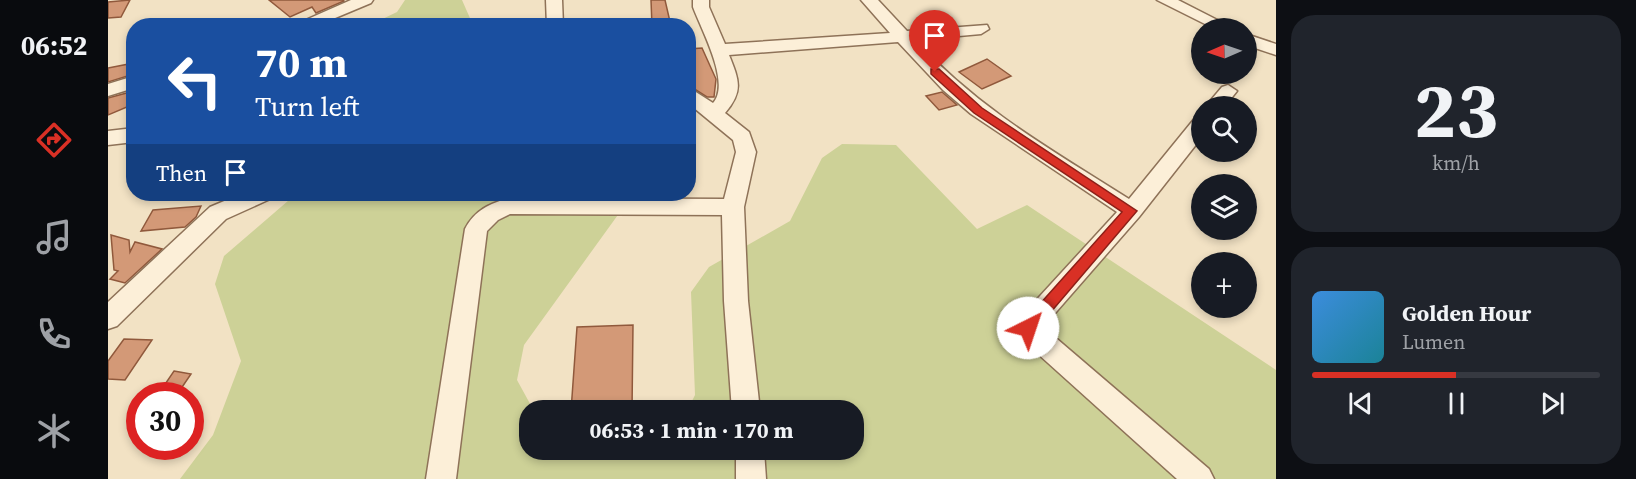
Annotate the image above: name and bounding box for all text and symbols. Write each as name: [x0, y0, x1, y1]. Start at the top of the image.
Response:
pin: [909, 10, 960, 72]
north arrow: [1191, 18, 1257, 84]
map controls: [1191, 18, 1257, 318]
icon: arrive: [918, 19, 951, 52]
text: 06:52: [21, 27, 87, 64]
text: 70 m: [255, 33, 348, 91]
icon: left: [156, 42, 234, 120]
text: 23: [1414, 56, 1498, 163]
text: Turn left: [255, 88, 359, 125]
button: search: [1191, 96, 1257, 162]
icon: directions: [33, 119, 75, 161]
text: km/h: [1432, 149, 1480, 177]
icon: arrive: [219, 156, 252, 189]
text: Then: [156, 158, 207, 188]
button: layers: [1191, 174, 1257, 240]
icon: music: [33, 216, 75, 258]
button: +: [1191, 252, 1257, 318]
position arrow: [996, 296, 1060, 360]
text: Golden Hour: [1402, 298, 1531, 328]
icon: phone: [33, 313, 75, 355]
text: Lumen: [1402, 328, 1465, 356]
speed limit sign: 30: [126, 382, 204, 460]
icon: previous: [1344, 387, 1377, 420]
icon: pause: [1440, 387, 1473, 420]
icon: next: [1536, 387, 1569, 420]
icon: climate: [33, 410, 75, 452]
text: 06:53 · 1 min · 170 m: [590, 415, 793, 445]

